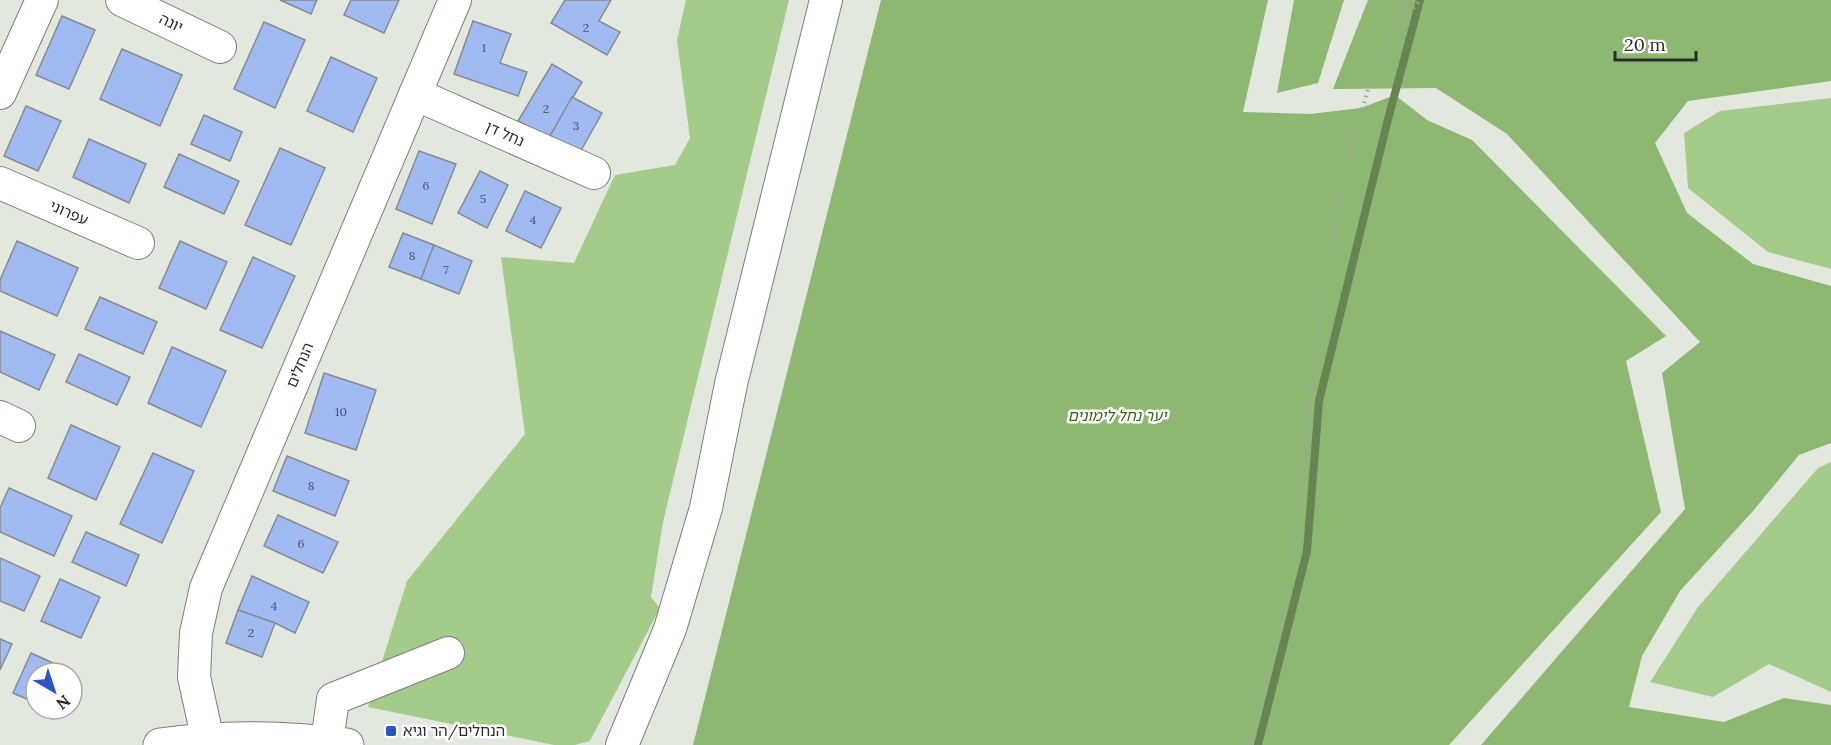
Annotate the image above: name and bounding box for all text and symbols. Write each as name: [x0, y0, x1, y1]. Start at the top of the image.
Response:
street label: יונה: [156, 9, 186, 36]
house number: 2: [583, 20, 589, 35]
scale bar: [1615, 24, 1696, 62]
text: 20 m: [1624, 33, 1666, 56]
house number: 1: [482, 40, 486, 55]
house number: 2: [543, 101, 549, 116]
street label: נחל דן: [483, 117, 528, 150]
house number: 3: [573, 118, 580, 133]
house number: 6: [423, 178, 430, 193]
house number: 5: [480, 191, 486, 206]
street label: עפרוני: [47, 196, 92, 229]
house number: 4: [530, 212, 537, 227]
house number: 8: [409, 248, 416, 263]
house number: 7: [443, 262, 449, 277]
street label: הנחלים: [282, 339, 317, 390]
house number: 10: [335, 404, 347, 419]
park label: יער נחל לימונים: [1068, 406, 1168, 425]
house number: 8: [308, 478, 315, 493]
house number: 6: [298, 536, 305, 551]
house number: 4: [271, 598, 278, 613]
house number: 2: [248, 625, 254, 640]
north arrow: [24, 661, 84, 721]
text: N: [52, 691, 75, 714]
place label: הנחלים/הר וגיא: [403, 721, 505, 741]
marker: הנחלים/הר וגיא: [384, 724, 398, 738]

